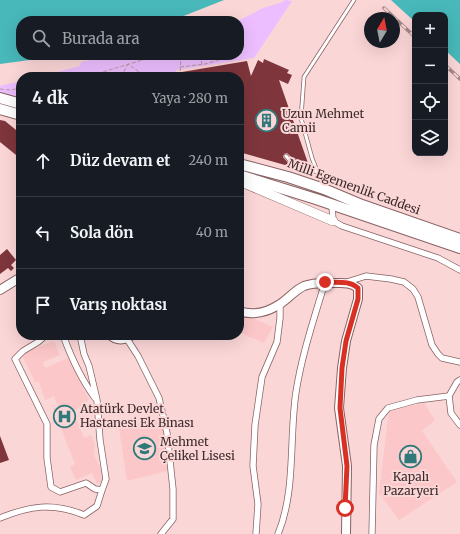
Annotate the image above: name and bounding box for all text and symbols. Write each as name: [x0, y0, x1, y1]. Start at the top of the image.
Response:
north arrow: [364, 12, 400, 48]
map controls: [412, 12, 448, 156]
button: +: [412, 12, 448, 48]
search box: [16, 16, 244, 60]
icon: search: [30, 27, 52, 49]
text: Burada ara: [62, 29, 140, 48]
button: −: [412, 48, 448, 84]
button: locate: [412, 84, 448, 120]
text: 4 dk: [32, 87, 68, 109]
text: Yaya · 280 m: [152, 90, 228, 107]
place label: Uzun Mehmet Camii: [282, 106, 364, 135]
building icon: Uzun Mehmet Camii: [253, 108, 279, 134]
button: layers: [412, 120, 448, 156]
icon: ahead: [32, 150, 54, 172]
text: Düz devam et: [70, 151, 170, 170]
text: 240 m: [188, 152, 228, 169]
street label: Milli Egemenlik Caddesi: [286, 156, 423, 218]
icon: left: [32, 222, 54, 244]
text: Sola dön: [70, 223, 133, 242]
text: 40 m: [196, 224, 228, 241]
route end: [316, 273, 334, 291]
icon: arrive: [32, 294, 54, 316]
text: Varış noktası: [70, 295, 167, 314]
place label: Atatürk Devlet Hastanesi Ek Binası: [79, 401, 194, 430]
hospital icon: Atatürk Devlet Hastanesi Ek Binası: [52, 403, 78, 429]
place label: Mehmet Çelikel Lisesi: [160, 434, 235, 463]
school or university icon: Mehmet Çelikel Lisesi: [132, 436, 158, 462]
shop icon: Kapalı Pazaryeri: [398, 443, 424, 469]
place label: Kapalı Pazaryeri: [383, 469, 439, 498]
route start: [336, 499, 354, 517]

